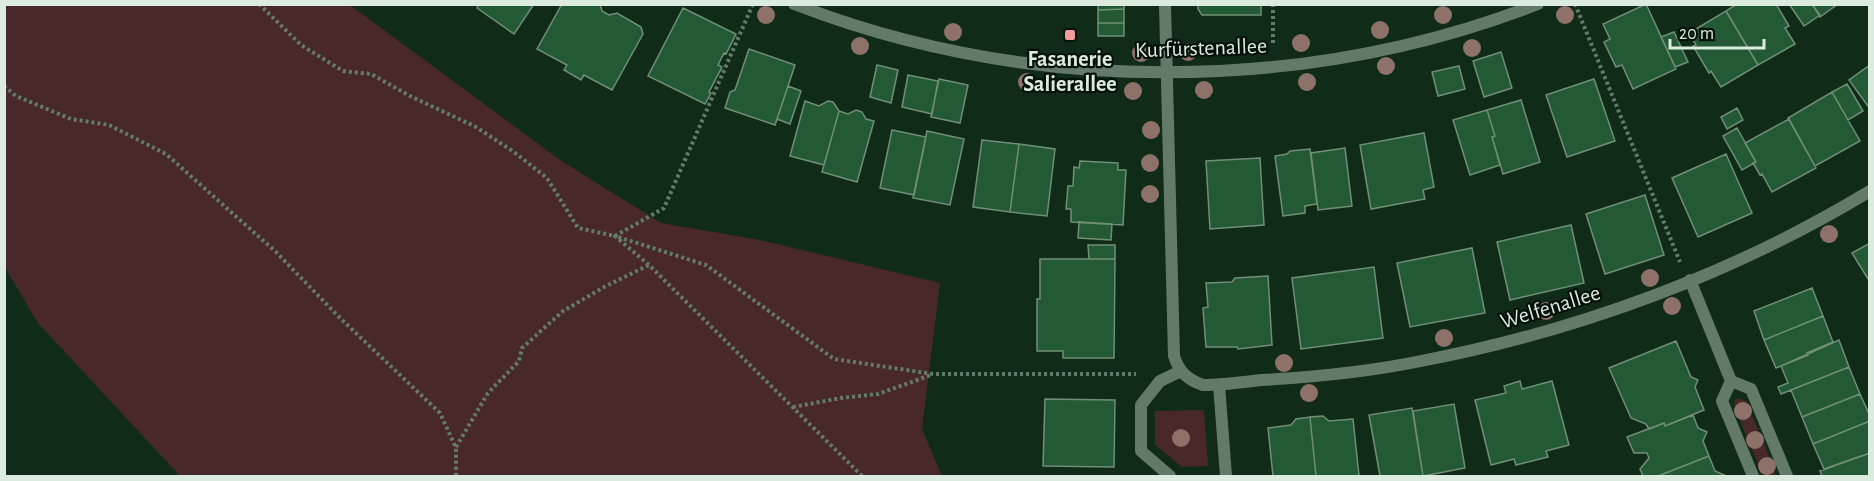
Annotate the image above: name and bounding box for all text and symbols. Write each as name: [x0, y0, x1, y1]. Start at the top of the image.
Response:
scale bar: [1670, 12, 1764, 50]
text: 20 m: [1679, 25, 1714, 43]
marker: Fasanerie Salierallee: [1063, 28, 1077, 42]
street label: Kurfürstenallee: [1135, 35, 1267, 61]
place label: Fasanerie Salierallee: [1023, 48, 1117, 95]
street label: Welfenallee: [1498, 281, 1603, 333]

